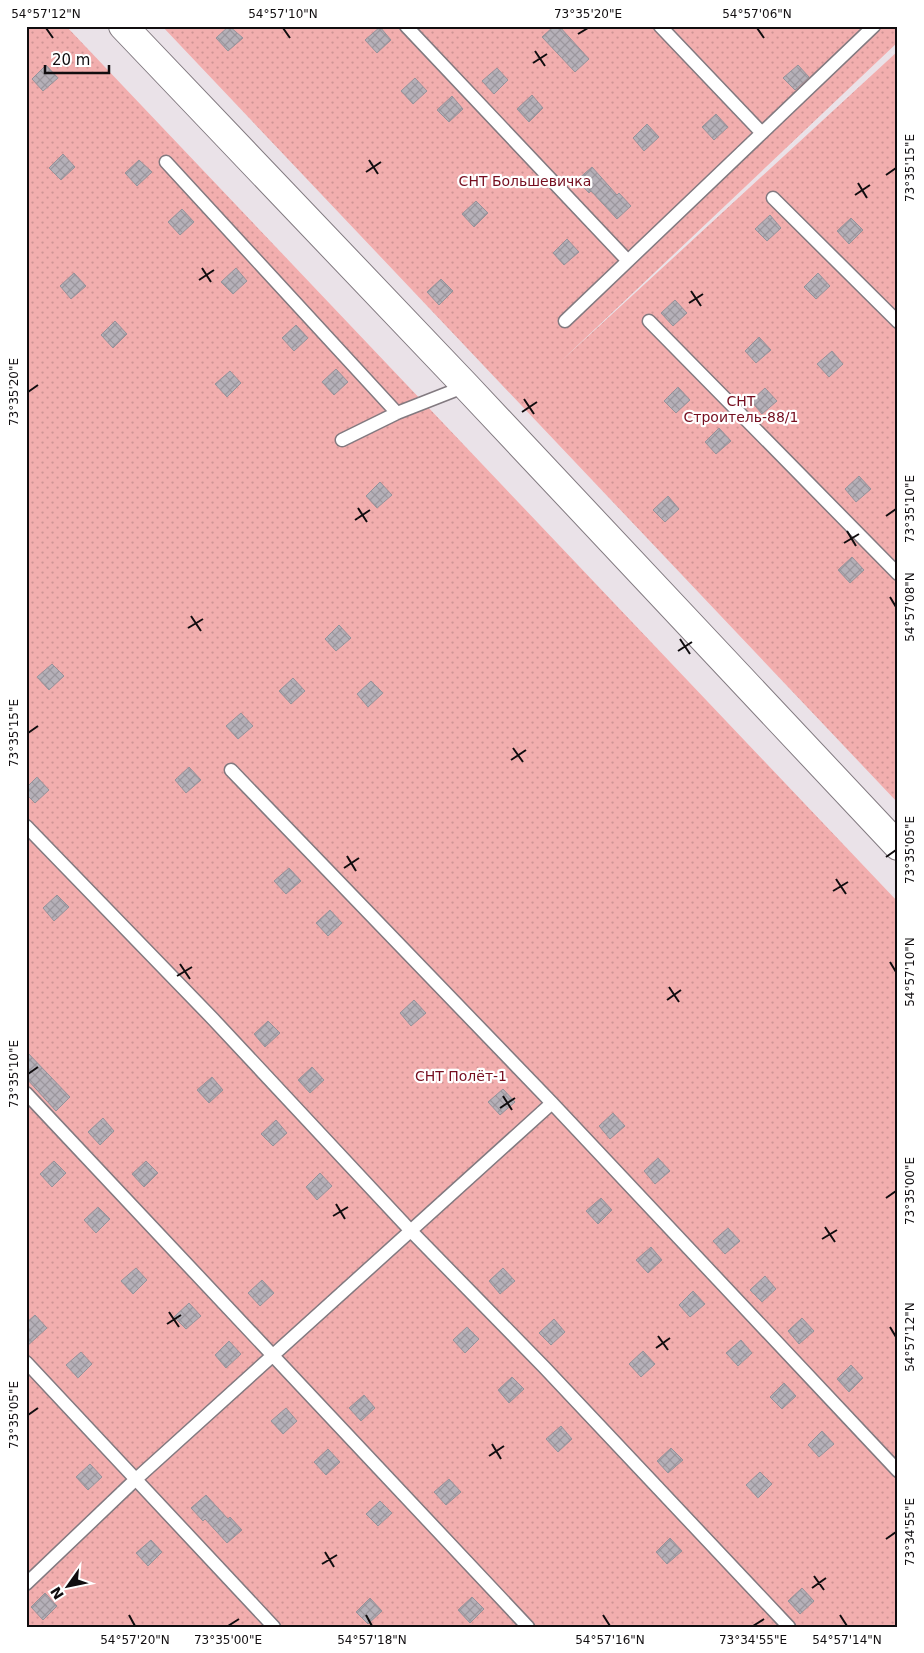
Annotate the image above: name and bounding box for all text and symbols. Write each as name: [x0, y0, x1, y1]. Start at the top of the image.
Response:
text: 54°57'12"N: [11, 7, 81, 21]
text: 54°57'10"N: [248, 7, 318, 21]
text: 73°35'20"E: [554, 7, 622, 21]
text: 54°57'06"N: [722, 7, 792, 21]
scale bar: [45, 42, 109, 74]
text: 20 m: [52, 51, 90, 69]
text: 73°35'15"E: [903, 134, 917, 202]
park label: СНТ Большевичка: [459, 173, 591, 189]
text: 73°35'20"E: [7, 358, 21, 426]
park label: СНТ Строитель-88/1: [684, 393, 798, 425]
text: 73°35'10"E: [903, 475, 917, 543]
text: 54°57'08"N: [903, 572, 917, 642]
text: 73°35'15"E: [7, 699, 21, 767]
text: 73°35'05"E: [903, 816, 917, 884]
text: 54°57'10"N: [903, 937, 917, 1007]
text: 73°35'10"E: [7, 1040, 21, 1108]
park label: СНТ Полёт-1: [415, 1068, 507, 1084]
text: 73°35'00"E: [903, 1157, 917, 1225]
text: 54°57'12"N: [903, 1302, 917, 1372]
text: 73°35'05"E: [7, 1381, 21, 1449]
text: 73°34'55"E: [903, 1498, 917, 1566]
north arrow: [42, 1560, 92, 1610]
text: N: [47, 1584, 67, 1602]
text: 54°57'20"N: [100, 1633, 170, 1647]
text: 73°35'00"E: [194, 1633, 262, 1647]
text: 54°57'18"N: [337, 1633, 407, 1647]
text: 54°57'16"N: [575, 1633, 645, 1647]
text: 73°34'55"E: [719, 1633, 787, 1647]
text: 54°57'14"N: [812, 1633, 882, 1647]

